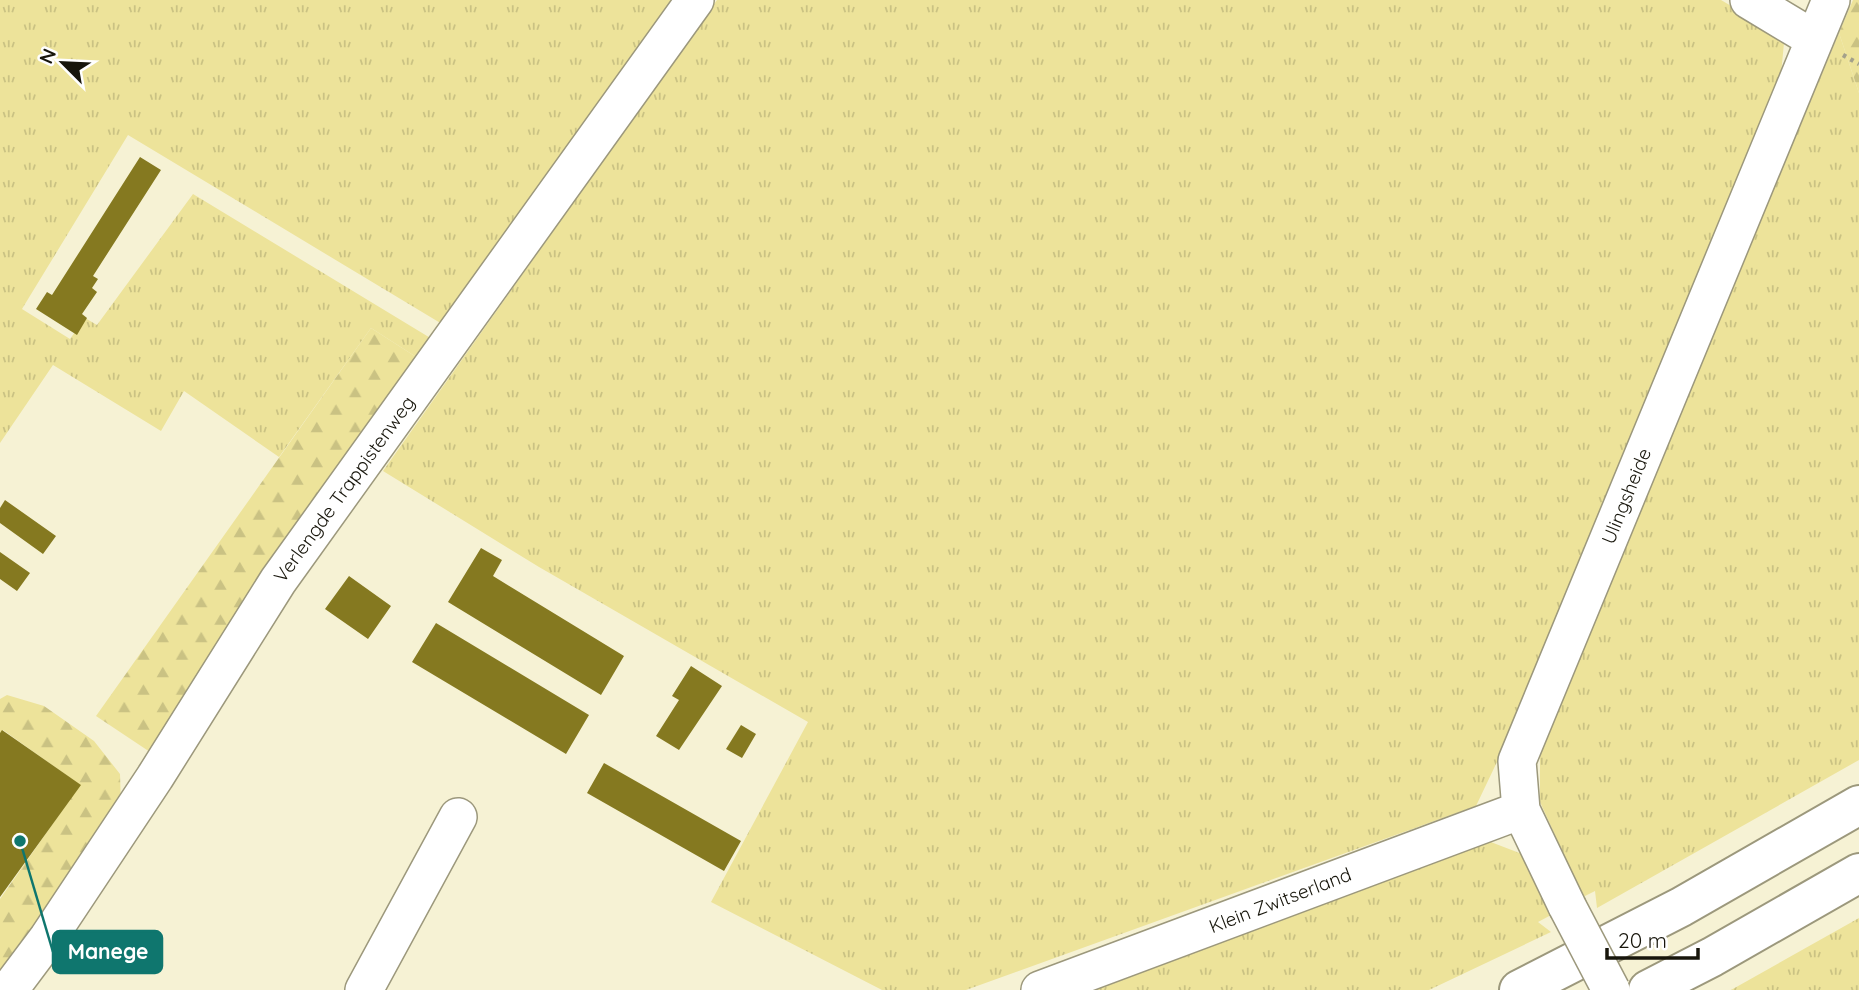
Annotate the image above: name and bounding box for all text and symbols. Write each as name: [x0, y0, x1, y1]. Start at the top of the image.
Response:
north arrow: [28, 28, 98, 98]
text: N: [34, 45, 61, 67]
street label: Verlengde Trappistenweg: [268, 391, 420, 587]
street label: Ulingsheide: [1596, 445, 1656, 547]
street label: Klein Zwitserland: [1205, 862, 1355, 938]
scale bar: [1607, 916, 1698, 960]
text: 20 m: [1618, 927, 1667, 953]
callout: Manege: [53, 931, 162, 973]
text: Manege: [68, 938, 148, 964]

